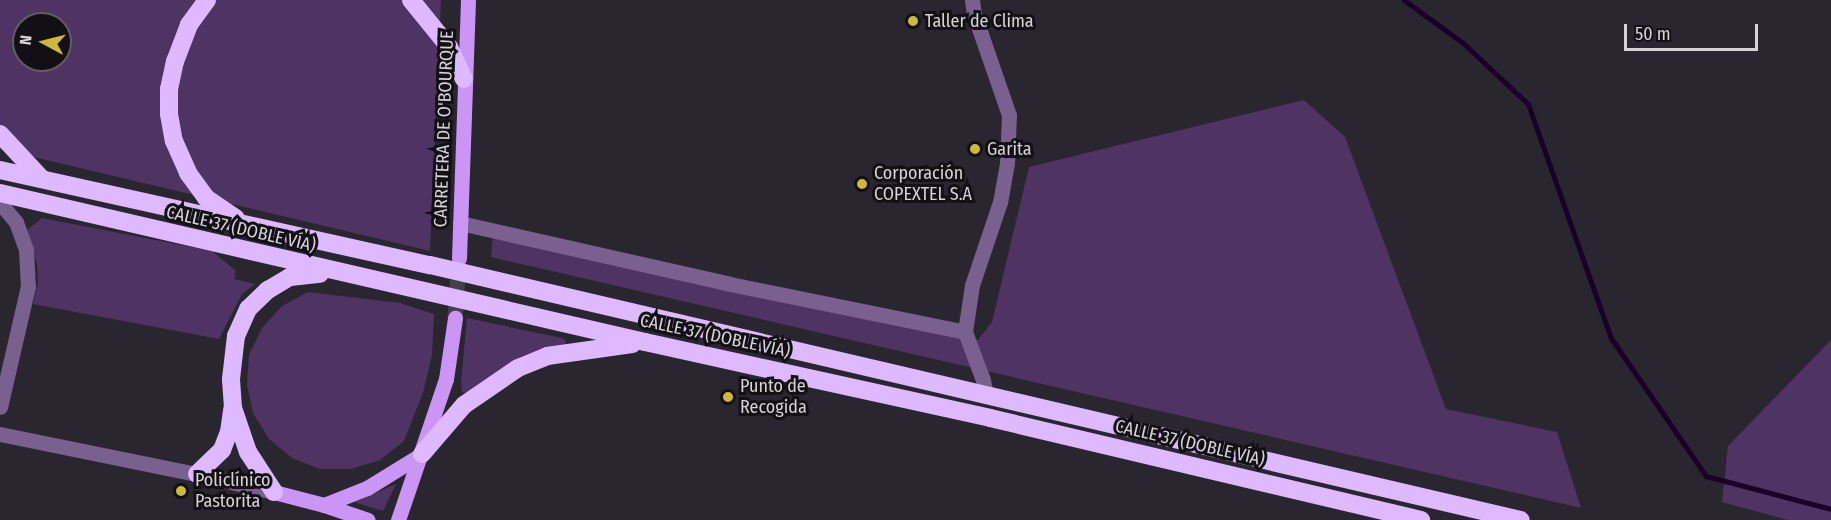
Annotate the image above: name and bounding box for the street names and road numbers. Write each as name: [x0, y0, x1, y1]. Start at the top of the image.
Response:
street label: CARRETERA DE O'BOURQUE: [430, 30, 458, 228]
street label: CALLE 37 (DOBLE VÍA): [164, 201, 318, 257]
street label: CALLE 37 (DOBLE VÍA): [638, 310, 792, 362]
street label: CALLE 37 (DOBLE VÍA): [1113, 415, 1267, 471]

